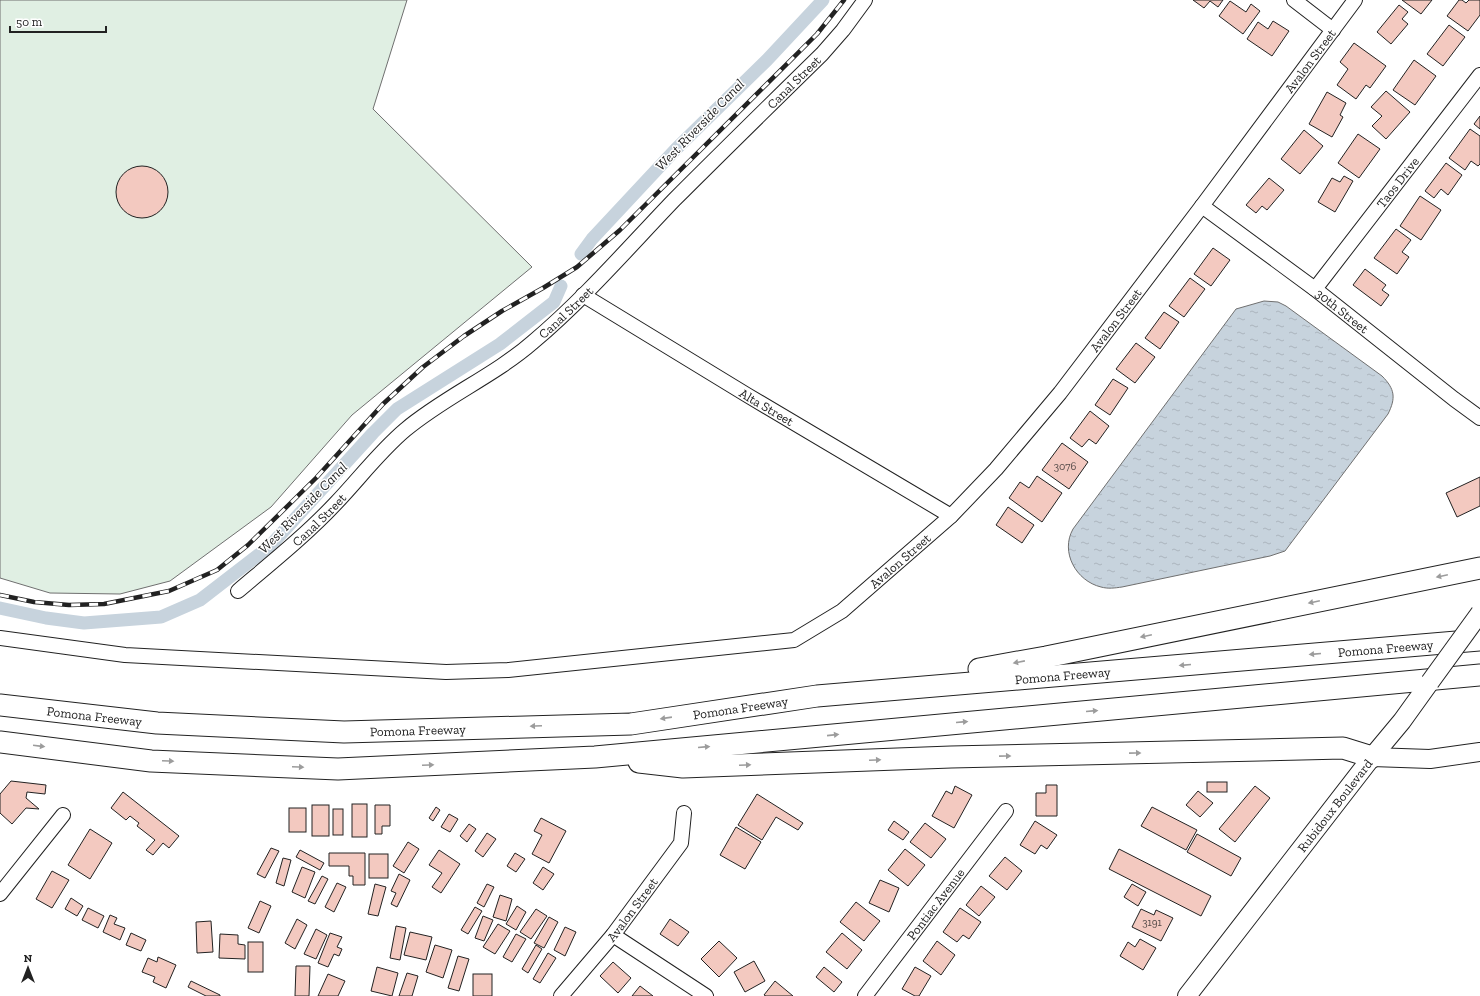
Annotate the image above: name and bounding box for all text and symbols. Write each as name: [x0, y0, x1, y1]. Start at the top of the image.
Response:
scale bar: [10, 8, 106, 34]
text: 50 m: [16, 15, 43, 29]
street label: Avalon Street: [1281, 26, 1339, 96]
street label: Canal Street: [764, 52, 824, 111]
water label: West Riverside Canal: [652, 76, 748, 174]
street label: Taos Drive: [1373, 154, 1422, 210]
street label: Canal Street: [535, 283, 596, 341]
street label: Avalon Street: [1087, 285, 1144, 355]
street label: 30th Street: [1313, 285, 1372, 336]
street label: Alta Street: [737, 385, 797, 429]
water label: West Riverside Canal: [255, 459, 351, 557]
house number: 3076: [1054, 460, 1077, 473]
street label: Canal Street: [289, 490, 349, 549]
street label: Avalon Street: [866, 530, 933, 591]
one-way arrow: [1436, 573, 1448, 579]
one-way arrow: [1308, 599, 1321, 605]
one-way arrow: [1140, 634, 1152, 640]
street label: Pomona Freeway: [1337, 636, 1434, 659]
one-way arrow: [1309, 651, 1321, 658]
one-way arrow: [1012, 660, 1025, 666]
one-way arrow: [1179, 661, 1191, 668]
street label: Pomona Freeway: [1014, 664, 1111, 687]
street label: Pomona Freeway: [692, 693, 789, 722]
street label: Pomona Freeway: [46, 703, 143, 729]
one-way arrow: [1086, 707, 1098, 714]
one-way arrow: [660, 715, 672, 721]
one-way arrow: [956, 719, 968, 726]
street label: Pomona Freeway: [370, 721, 466, 739]
one-way arrow: [530, 723, 542, 730]
one-way arrow: [827, 731, 839, 738]
one-way arrow: [33, 743, 45, 750]
one-way arrow: [698, 744, 710, 750]
one-way arrow: [1129, 750, 1142, 756]
one-way arrow: [999, 753, 1012, 759]
street label: Rubidoux Boulevard: [1294, 756, 1375, 855]
one-way arrow: [869, 757, 882, 763]
one-way arrow: [162, 758, 174, 765]
one-way arrow: [421, 762, 434, 768]
one-way arrow: [739, 762, 752, 768]
one-way arrow: [292, 764, 304, 771]
street label: Pontiac Avenue: [903, 865, 967, 942]
street label: Avalon Street: [603, 874, 661, 944]
house number: 3191: [1142, 916, 1163, 929]
north arrow: [8, 948, 48, 988]
text: N: [24, 952, 33, 965]

